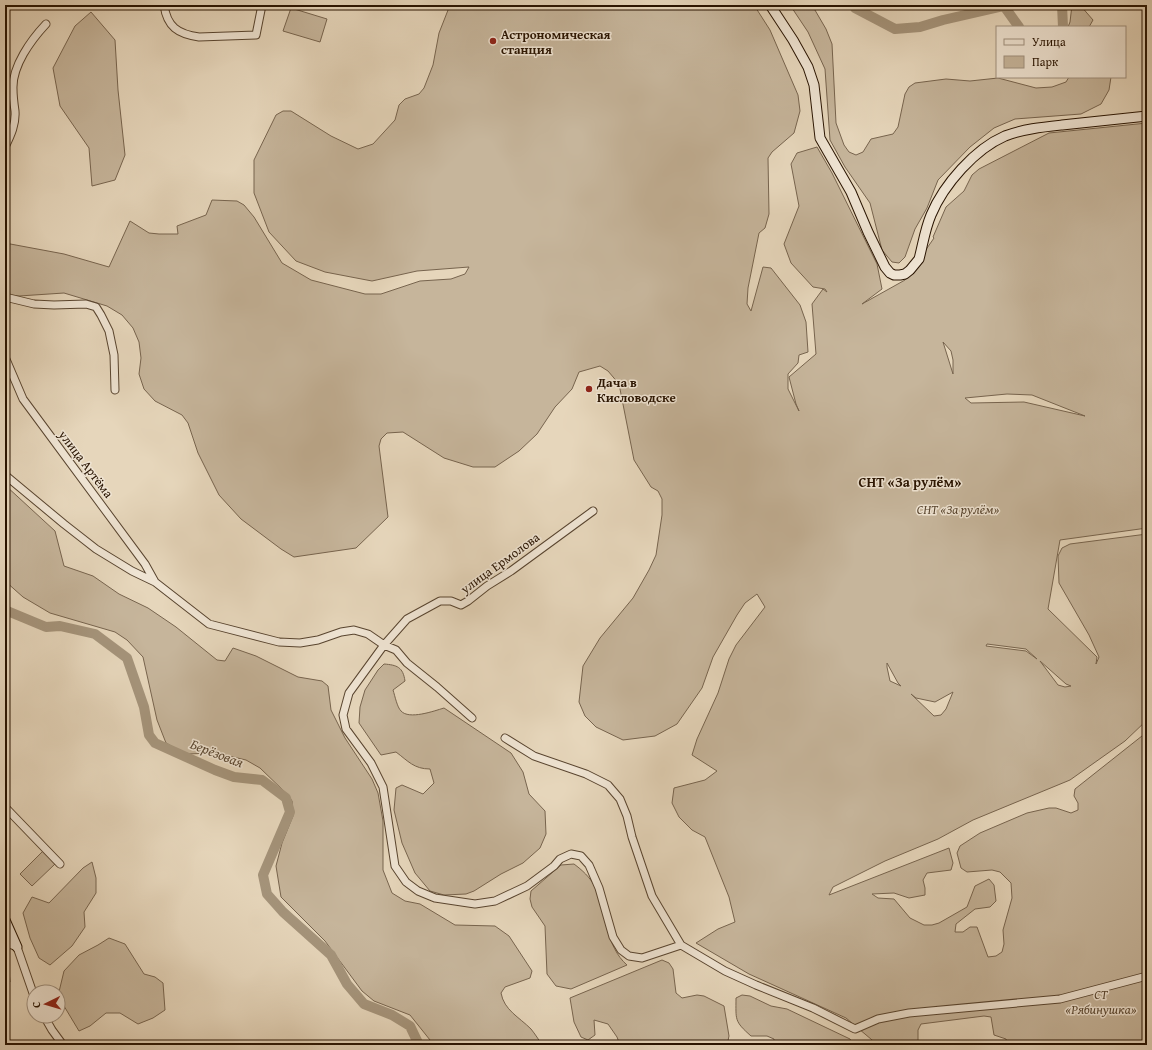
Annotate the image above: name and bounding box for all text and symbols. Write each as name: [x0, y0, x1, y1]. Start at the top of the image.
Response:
place label: Астрономическая станция: [501, 25, 611, 59]
legend: [996, 26, 1126, 78]
text: Улица: [1032, 33, 1066, 50]
marker: Астрономическая станция: [488, 36, 498, 46]
text: Парк: [1032, 53, 1059, 70]
place label: Дача в Кисловодске: [596, 373, 676, 407]
marker: Дача в Кисловодске: [584, 384, 594, 394]
street label: улица Артёма: [54, 425, 118, 503]
district label: СНТ «За рулём»: [859, 472, 961, 492]
park label: СНТ «За рулём»: [917, 500, 999, 519]
street label: улица Ермолова: [456, 527, 544, 599]
water label: Берёзовая: [187, 734, 247, 772]
north arrow: [26, 984, 66, 1024]
park label: СТ «Рябинушка»: [1066, 985, 1137, 1019]
text: С: [28, 1001, 44, 1009]

